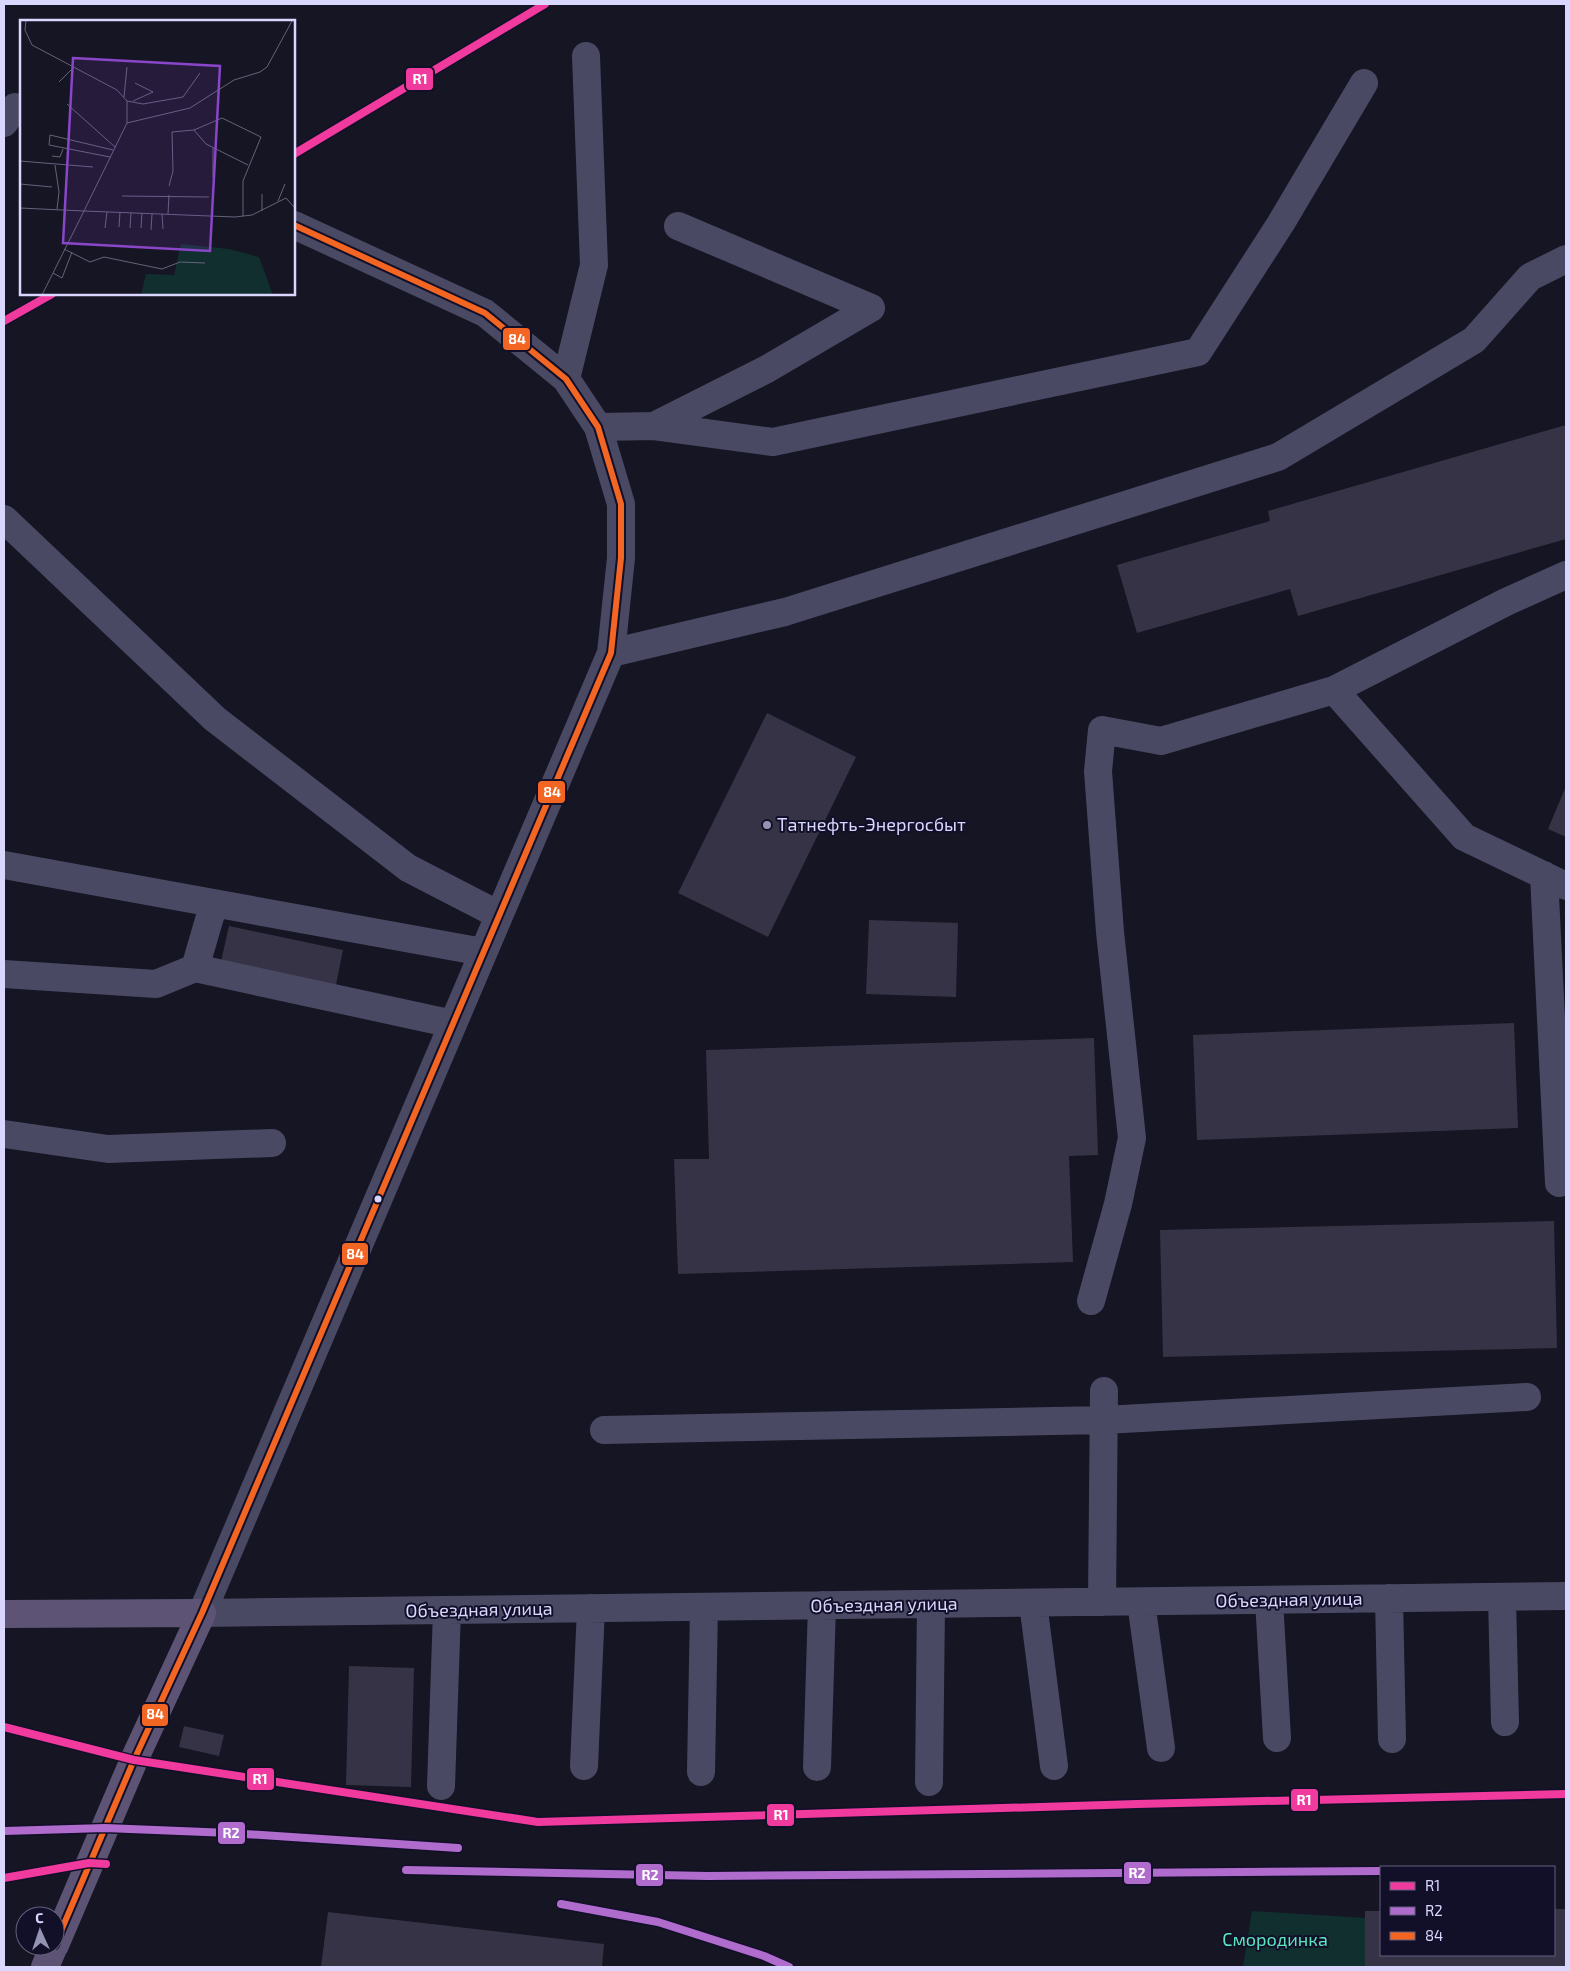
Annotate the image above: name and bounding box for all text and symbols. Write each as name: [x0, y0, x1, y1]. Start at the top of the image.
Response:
inset map: [20, 20, 295, 295]
line badge: R1: [405, 67, 434, 91]
text: R1: [412, 70, 428, 87]
line badge: 84: [502, 327, 531, 351]
text: 84: [508, 330, 526, 347]
line badge: 84: [537, 780, 566, 804]
text: 84: [543, 783, 561, 800]
place label: Татнефть-Энергосбыт: [777, 813, 966, 835]
marker: Татнефть-Энергосбыт: [761, 819, 773, 831]
unlabelled marker: [373, 1194, 383, 1204]
line badge: 84: [341, 1242, 369, 1266]
text: 84: [346, 1245, 364, 1262]
street label: Объездная улица: [1215, 1587, 1363, 1611]
street label: Объездная улица: [810, 1592, 958, 1616]
street label: Объездная улица: [405, 1597, 553, 1621]
line badge: 84: [141, 1703, 169, 1727]
text: 84: [146, 1705, 164, 1722]
line badge: R1: [246, 1767, 275, 1791]
text: R1: [252, 1770, 268, 1787]
line badge: R1: [1290, 1788, 1319, 1812]
text: R1: [1296, 1791, 1312, 1808]
line badge: R1: [766, 1803, 795, 1827]
text: R1: [773, 1806, 789, 1823]
line badge: R2: [217, 1821, 246, 1845]
text: R2: [222, 1824, 240, 1841]
line badge: R2: [1123, 1861, 1152, 1885]
line badge: R2: [635, 1863, 664, 1887]
text: R2: [1128, 1864, 1146, 1881]
text: R2: [641, 1866, 659, 1883]
legend: [1380, 1866, 1555, 1956]
text: R1: [1425, 1876, 1440, 1894]
text: R2: [1425, 1901, 1443, 1919]
north arrow: [15, 1906, 65, 1956]
text: С: [35, 1909, 44, 1926]
text: 84: [1425, 1926, 1443, 1944]
park label: Смородинка: [1222, 1928, 1328, 1950]

